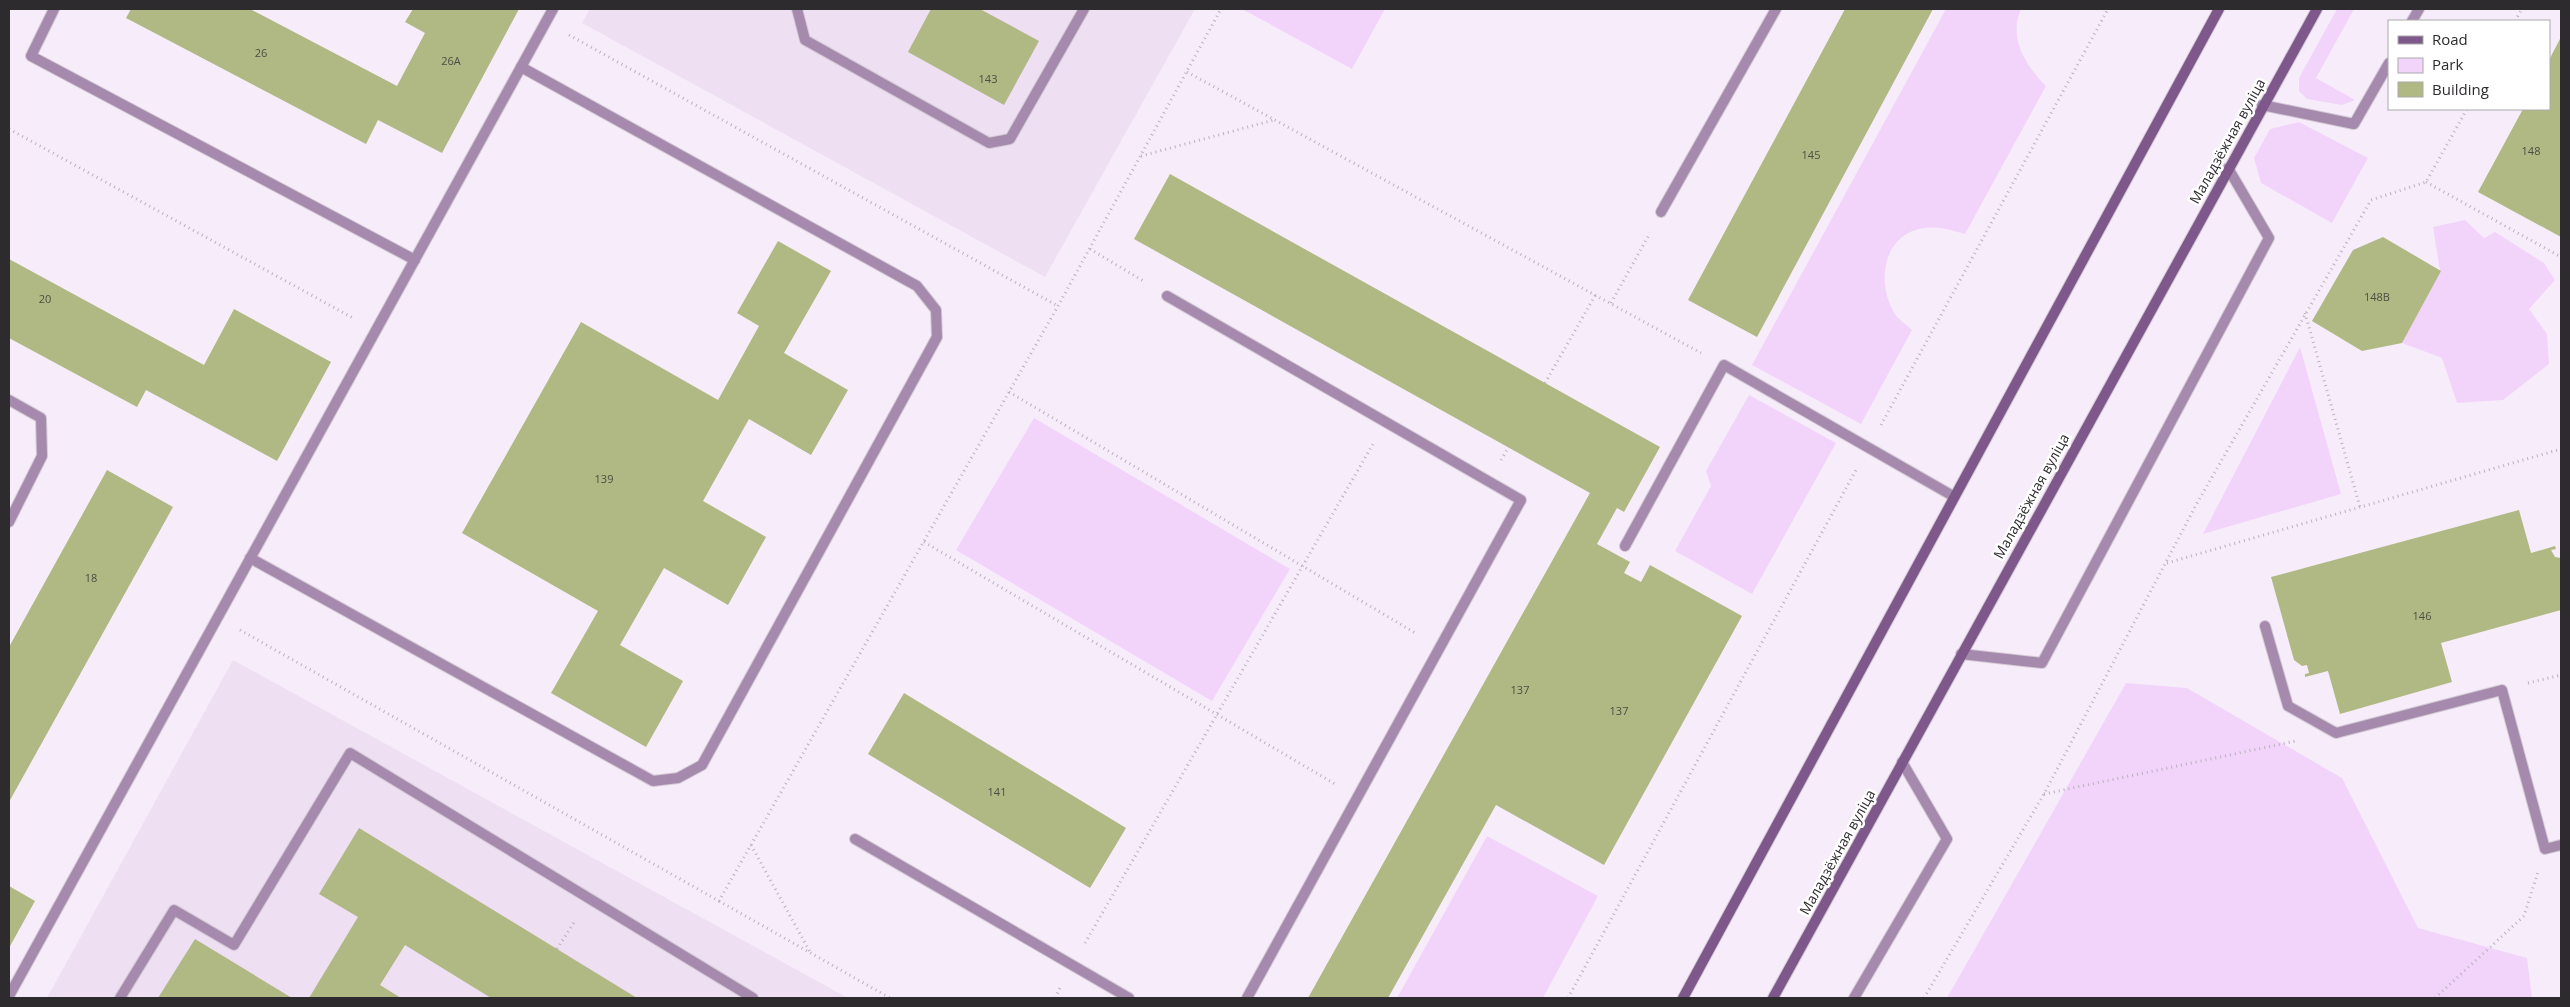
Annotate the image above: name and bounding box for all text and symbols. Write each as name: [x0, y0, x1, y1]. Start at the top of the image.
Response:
legend: [2388, 20, 2550, 110]
text: Road: [2432, 29, 2468, 49]
house number: 26: [255, 45, 267, 60]
house number: 26А: [441, 53, 461, 68]
text: Park: [2432, 54, 2463, 74]
house number: 143: [979, 71, 997, 86]
street label: Маладзёжная вуліца: [2185, 75, 2269, 207]
text: Building: [2432, 79, 2489, 99]
house number: 148: [2522, 143, 2540, 158]
house number: 145: [1802, 147, 1820, 162]
house number: 148В: [2364, 289, 2390, 304]
house number: 20: [39, 291, 51, 306]
street label: Маладзёжная вуліца: [1989, 430, 2073, 562]
house number: 139: [595, 471, 613, 486]
house number: 18: [85, 570, 97, 585]
house number: 146: [2413, 608, 2431, 623]
house number: 137: [1511, 682, 1529, 697]
house number: 137: [1610, 703, 1628, 718]
house number: 141: [988, 784, 1006, 799]
street label: Маладзёжная вуліца: [1795, 786, 1879, 918]

